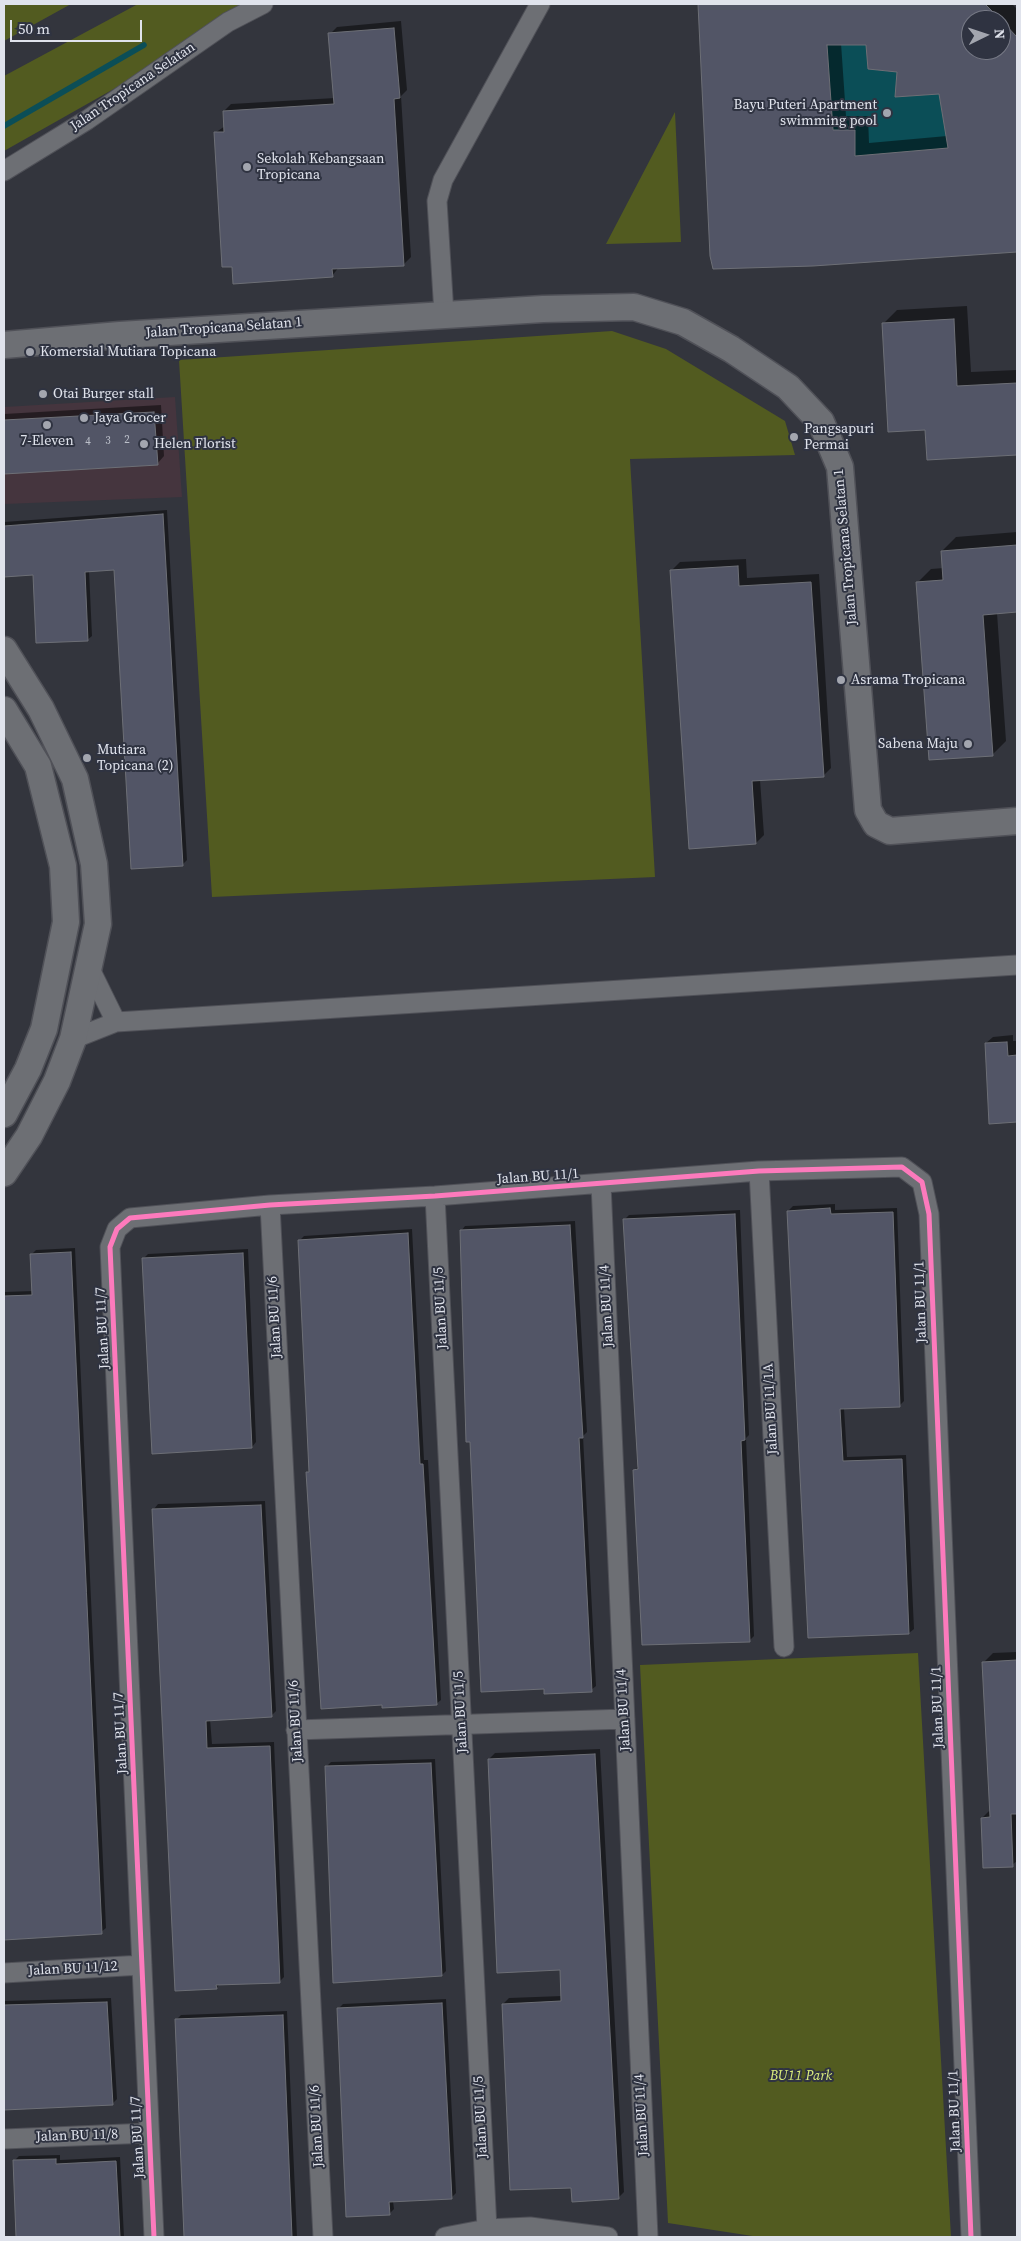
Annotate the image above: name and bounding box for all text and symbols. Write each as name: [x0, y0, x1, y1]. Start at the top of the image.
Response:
scale bar: [12, 10, 145, 42]
north arrow: [961, 10, 1011, 60]
text: 50 m: [18, 18, 50, 39]
text: N: [990, 28, 1010, 40]
street label: Jalan Tropicana Selatan: [67, 39, 199, 135]
place label: Bayu Puteri Apartment swimming pool: [734, 97, 877, 130]
marker: Bayu Puteri Apartment swimming pool: [881, 107, 893, 119]
place label: Sekolah Kebangsaan Tropicana: [257, 151, 385, 184]
marker: Sekolah Kebangsaan Tropicana: [241, 161, 253, 173]
street label: Jalan Tropicana Selatan 1: [145, 314, 303, 342]
place label: Komersial Mutiara Topicana: [40, 344, 216, 360]
marker: Komersial Mutiara Topicana: [24, 346, 36, 358]
place label: Otai Burger stall: [53, 386, 154, 402]
marker: Otai Burger stall: [37, 388, 49, 400]
place label: Jaya Grocer: [94, 410, 166, 426]
marker: Jaya Grocer: [78, 412, 90, 424]
marker: 7-Eleven: [41, 419, 53, 431]
place label: Pangsapuri Permai: [804, 421, 874, 454]
marker: Pangsapuri Permai: [788, 431, 800, 443]
place label: 7-Eleven: [20, 433, 74, 449]
house number: 2: [124, 433, 130, 447]
house number: 3: [105, 434, 111, 448]
house number: 4: [85, 435, 91, 449]
place label: Helen Florist: [154, 436, 235, 452]
marker: Helen Florist: [138, 438, 150, 450]
street label: Jalan Tropicana Selatan 1: [831, 468, 861, 626]
place label: Asrama Tropicana: [851, 672, 965, 688]
marker: Asrama Tropicana: [835, 674, 847, 686]
place label: Sabena Maju: [878, 736, 958, 752]
marker: Sabena Maju: [962, 738, 974, 750]
place label: Mutiara Topicana (2): [97, 742, 174, 774]
marker: Mutiara Topicana (2): [81, 752, 93, 764]
street label: Jalan BU 11/1: [496, 1166, 580, 1188]
street label: Jalan BU 11/1: [911, 1261, 931, 1343]
street label: Jalan BU 11/4: [596, 1264, 618, 1348]
street label: Jalan BU 11/5: [430, 1266, 452, 1350]
street label: Jalan BU 11/6: [264, 1275, 286, 1359]
street label: Jalan BU 11/7: [92, 1286, 114, 1370]
street label: Jalan BU 11/1A: [760, 1363, 782, 1455]
street label: Jalan BU 11/1: [928, 1666, 948, 1748]
street label: Jalan BU 11/4: [613, 1668, 635, 1752]
street label: Jalan BU 11/5: [450, 1670, 472, 1754]
street label: Jalan BU 11/6: [285, 1679, 307, 1763]
street label: Jalan BU 11/7: [110, 1691, 132, 1775]
street label: Jalan BU 11/12: [28, 1958, 118, 1980]
park label: BU11 Park: [770, 2068, 832, 2084]
street label: Jalan BU 11/1: [945, 2070, 965, 2152]
street label: Jalan BU 11/4: [631, 2073, 653, 2157]
street label: Jalan BU 11/5: [470, 2075, 492, 2159]
street label: Jalan BU 11/6: [306, 2084, 328, 2168]
street label: Jalan BU 11/7: [127, 2095, 149, 2179]
street label: Jalan BU 11/8: [36, 2126, 118, 2146]

